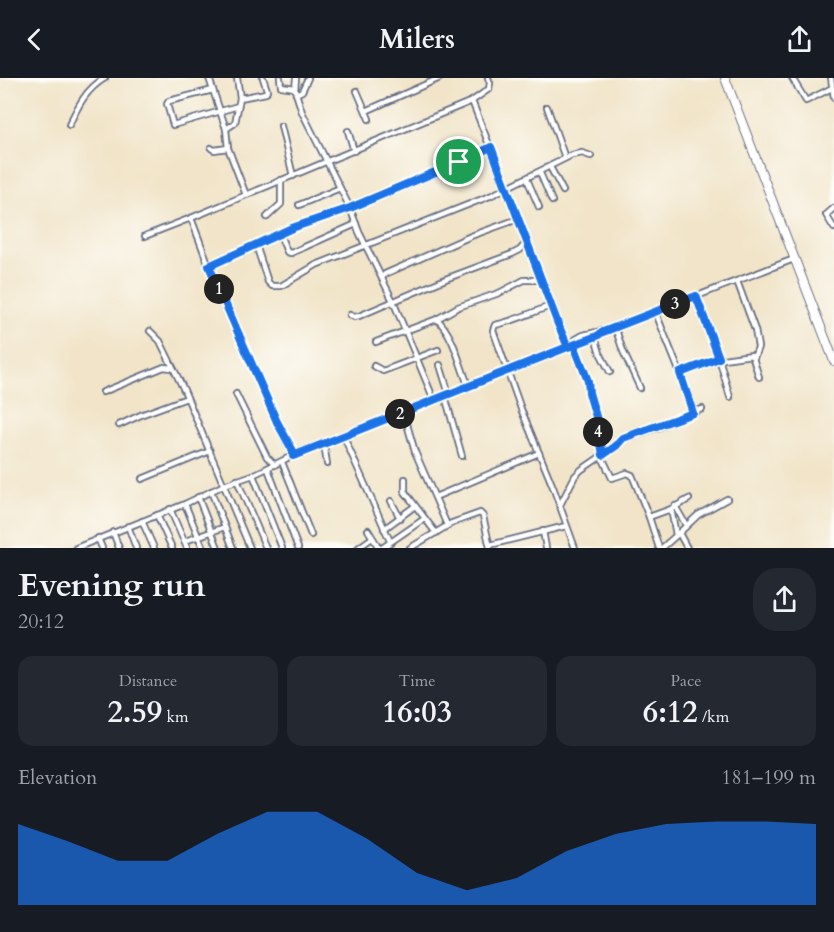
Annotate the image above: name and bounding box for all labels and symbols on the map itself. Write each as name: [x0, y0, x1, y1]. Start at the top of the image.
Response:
pin: [433, 136, 484, 187]
pin: 1: [204, 274, 234, 304]
pin: 3: [660, 289, 690, 319]
pin: 2: [385, 399, 415, 429]
pin: 4: [583, 417, 613, 447]

